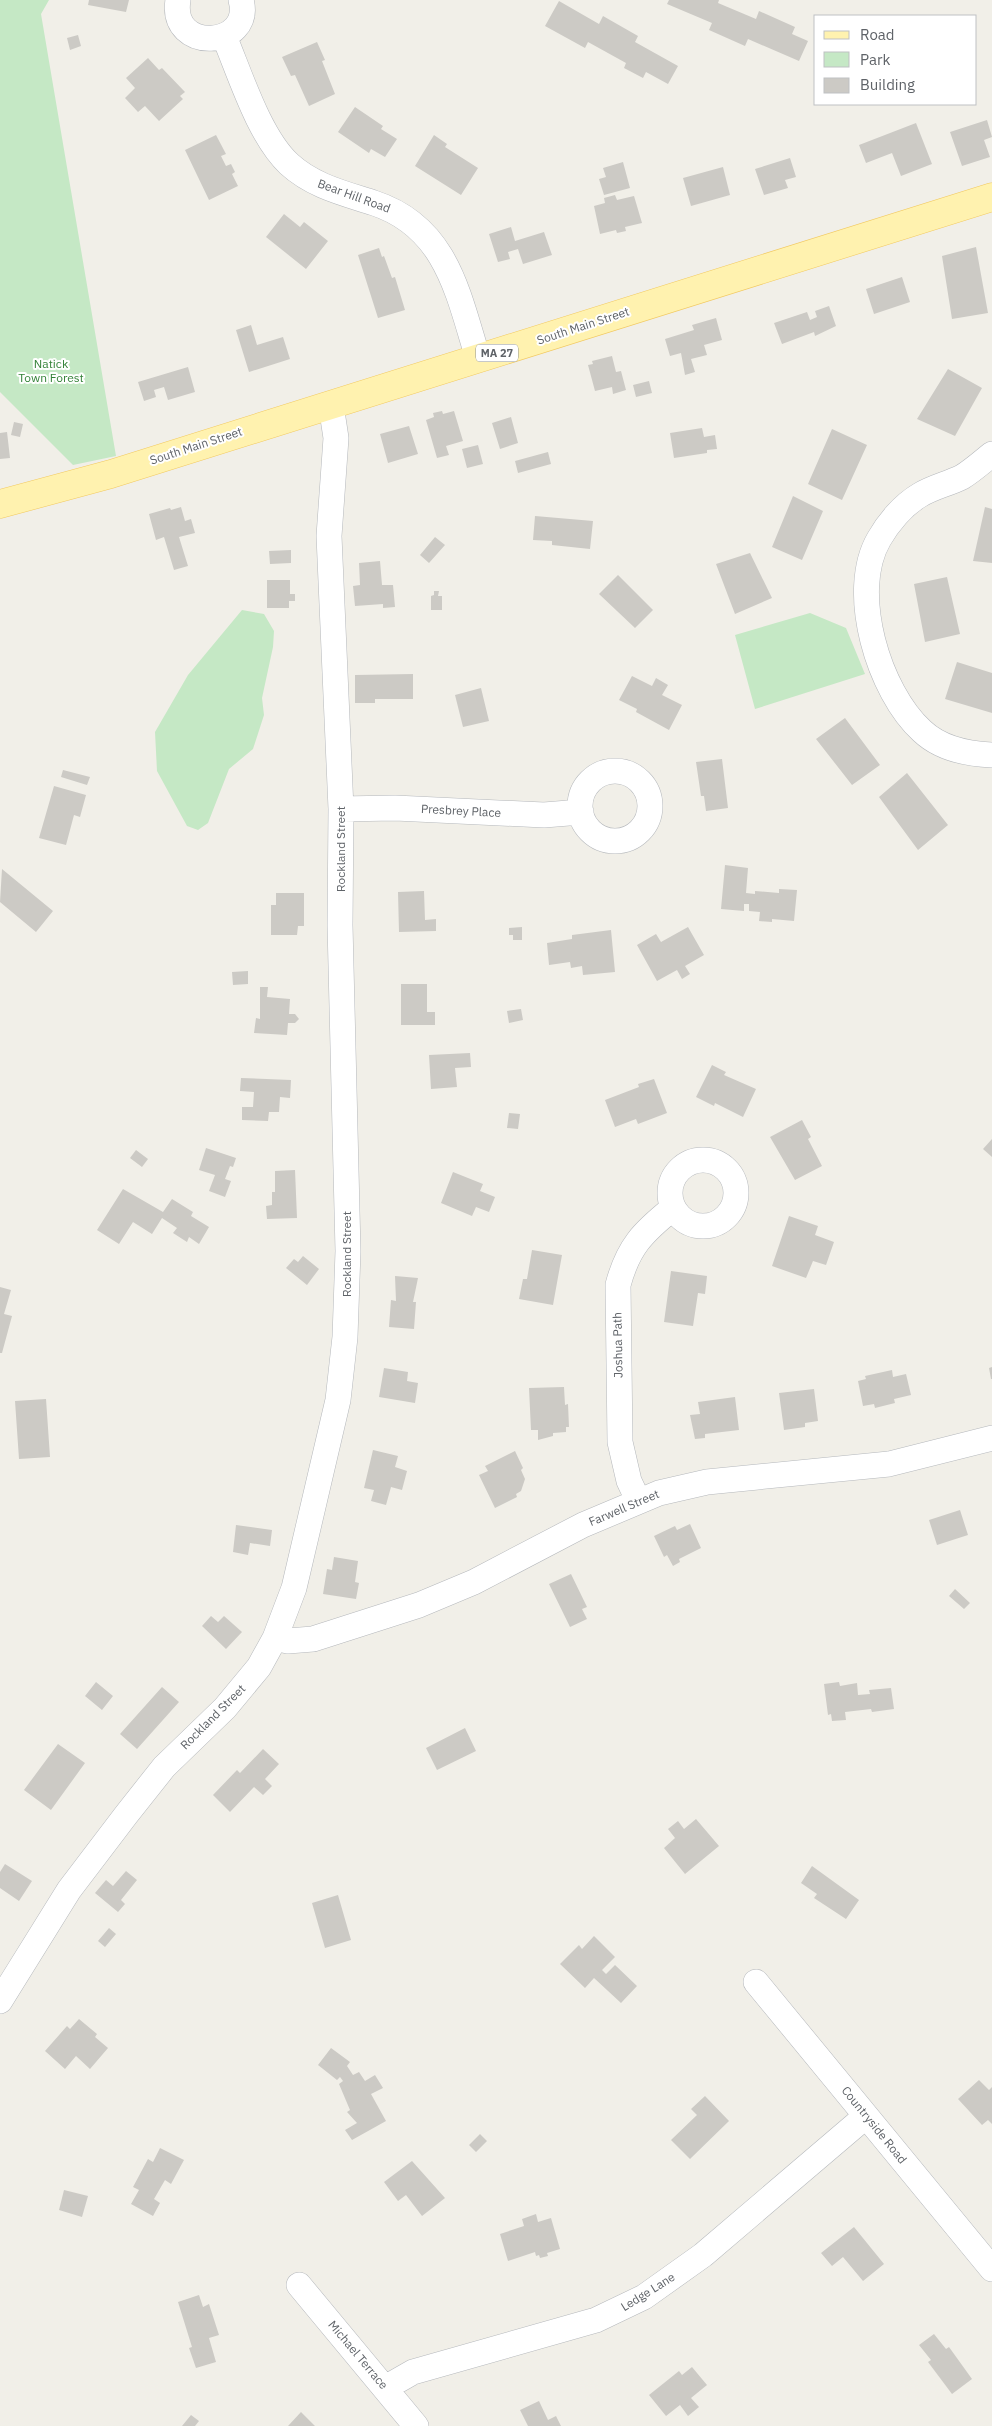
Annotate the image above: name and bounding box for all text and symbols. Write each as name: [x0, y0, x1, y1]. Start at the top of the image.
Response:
legend: [814, 15, 977, 105]
text: Road: [860, 25, 895, 44]
text: Park: [860, 50, 890, 69]
text: Building: [860, 75, 915, 94]
street label: Bear Hill Road: [316, 175, 393, 216]
street label: South Main Street: [535, 304, 631, 348]
road number: MA 27: [476, 344, 518, 362]
park label: Natick Town Forest: [18, 356, 84, 385]
street label: South Main Street: [148, 424, 244, 468]
street label: Presbrey Place: [421, 801, 502, 820]
street label: Rockland Street: [333, 806, 348, 892]
street label: Rockland Street: [339, 1211, 354, 1297]
street label: Joshua Path: [609, 1312, 626, 1378]
street label: Farwell Street: [586, 1486, 661, 1529]
street label: Rockland Street: [177, 1681, 248, 1752]
street label: Countryside Road: [839, 2083, 910, 2166]
street label: Ledge Lane: [618, 2269, 678, 2314]
street label: Michael Terrace: [325, 2317, 392, 2392]

